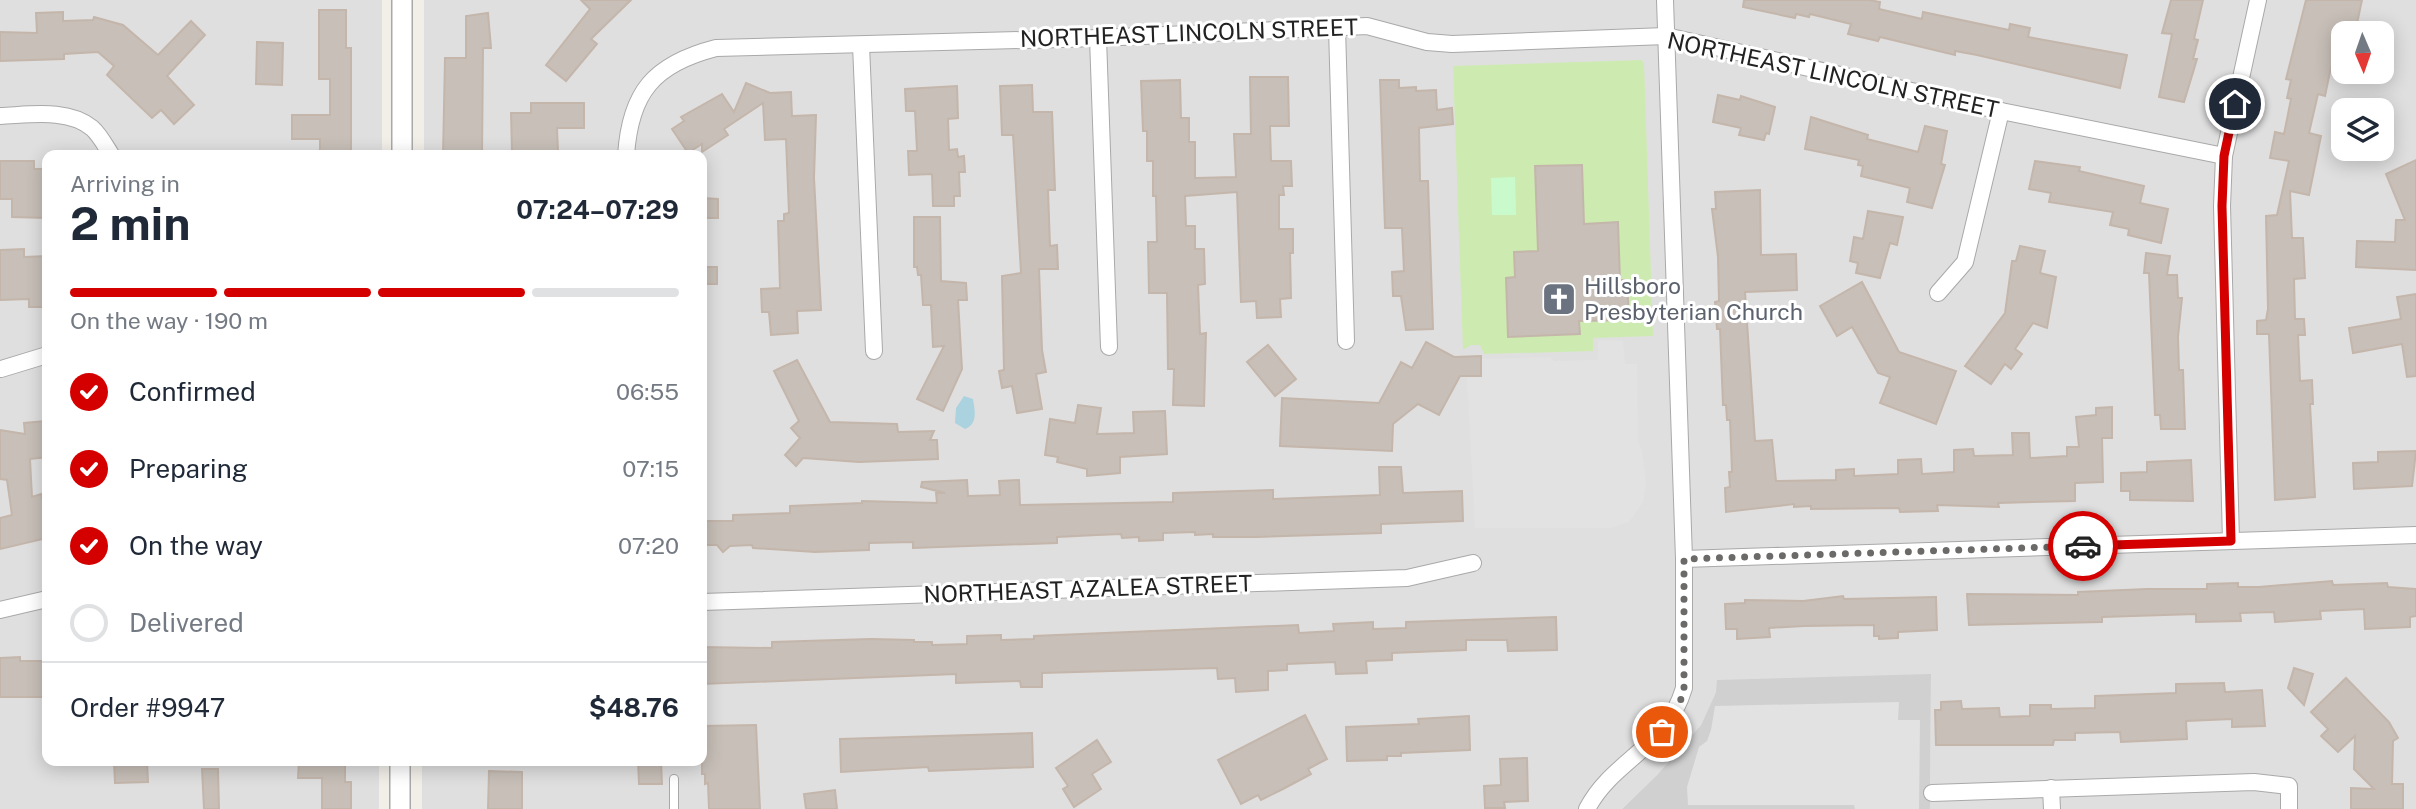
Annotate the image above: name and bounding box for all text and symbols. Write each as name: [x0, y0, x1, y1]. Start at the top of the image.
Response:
street label: NORTHEAST LINCOLN STREET: [1019, 13, 1359, 52]
north arrow: [2331, 21, 2394, 84]
map controls: [2331, 21, 2394, 161]
street label: NORTHEAST LINCOLN STREET: [1665, 26, 2002, 123]
pin: [2205, 74, 2265, 134]
icon: home: [2216, 85, 2254, 123]
button: layers: [2331, 98, 2394, 161]
text: Arriving in: [70, 170, 180, 197]
text: 07:24–07:29: [516, 194, 679, 225]
text: 2 min: [70, 196, 190, 250]
place label: Hillsboro Presbyterian Church: [1584, 272, 1803, 325]
church icon: Hillsboro Presbyterian Church: [1540, 280, 1578, 318]
text: On the way · 190 m: [70, 307, 268, 334]
icon: check: [70, 373, 108, 411]
text: Confirmed: [129, 376, 256, 407]
text: 06:55: [616, 378, 679, 405]
icon: check: [70, 450, 108, 488]
text: Preparing: [129, 453, 248, 484]
text: 07:15: [622, 455, 679, 482]
courier: [2048, 511, 2118, 581]
icon: check: [70, 527, 108, 565]
icon: car: [2064, 527, 2102, 565]
text: On the way: [129, 530, 263, 561]
text: 07:20: [618, 532, 679, 559]
street label: NORTHEAST AZALEA STREET: [923, 569, 1253, 608]
text: Delivered: [129, 607, 244, 638]
text: Order #9947: [70, 692, 225, 723]
text: $48.76: [589, 692, 679, 723]
pin: [1632, 702, 1692, 762]
icon: bag: [1643, 713, 1681, 751]

